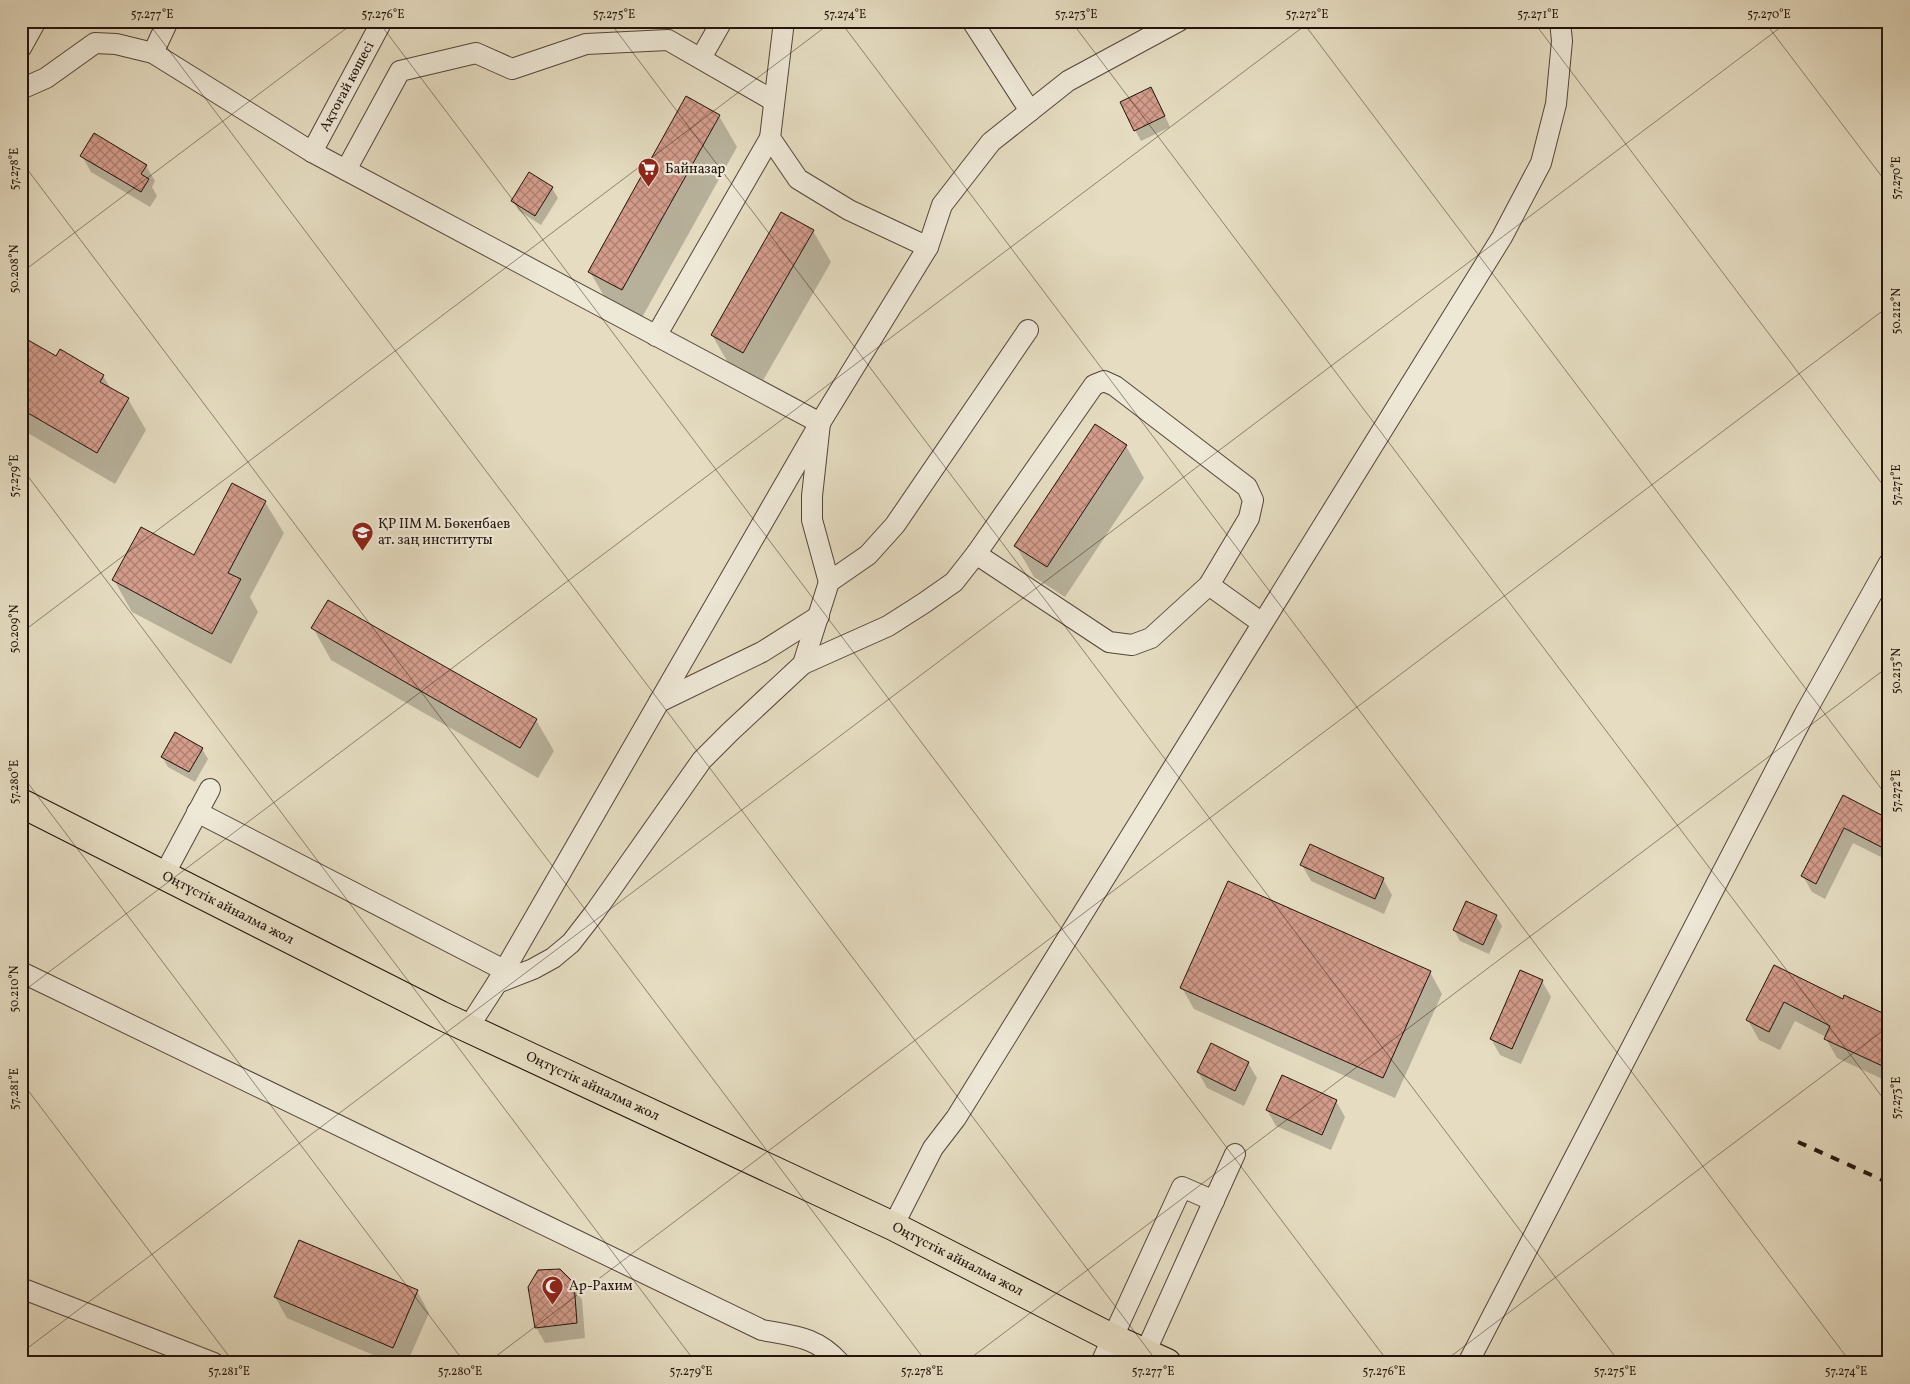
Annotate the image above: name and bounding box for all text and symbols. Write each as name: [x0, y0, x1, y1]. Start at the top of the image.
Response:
text: 57.277°E: [131, 7, 173, 23]
text: 57.276°E: [362, 7, 404, 23]
text: 57.275°E: [593, 7, 635, 23]
text: 57.274°E: [824, 7, 866, 23]
text: 57.273°E: [1055, 7, 1097, 23]
text: 57.272°E: [1286, 7, 1328, 23]
text: 57.271°E: [1517, 7, 1559, 23]
text: 57.270°E: [1747, 7, 1791, 23]
street label: Ақтоғай көшесі: [315, 38, 379, 135]
text: 57.278°E: [7, 148, 23, 190]
text: 57.270°E: [1889, 156, 1905, 200]
supermarket icon: Байназар: [637, 157, 661, 188]
place label: Байназар: [665, 160, 725, 179]
text: 50.208°N: [7, 245, 23, 293]
text: 50.212°N: [1889, 288, 1905, 334]
text: 57.279°E: [7, 455, 23, 497]
text: 57.271°E: [1889, 464, 1905, 506]
place label: ҚР ІІМ М. Бөкенбаев ат. заң институты: [378, 515, 510, 550]
school or university icon: ҚР ІІМ М. Бөкенбаев ат. заң институты: [350, 520, 374, 551]
text: 50.209°N: [7, 605, 23, 653]
text: 50.213°N: [1889, 648, 1905, 694]
text: 57.280°E: [7, 760, 23, 804]
text: 57.272°E: [1889, 770, 1905, 812]
street label: Оңтүстік айналма жол: [159, 866, 298, 949]
text: 50.210°N: [7, 965, 23, 1013]
street label: Оңтүстік айналма жол: [523, 1047, 663, 1126]
text: 57.281°E: [7, 1068, 23, 1110]
text: 57.273°E: [1889, 1077, 1905, 1119]
street label: Оңтүстік айналма жол: [889, 1218, 1027, 1301]
mosque icon: Ар-Рахим: [541, 1274, 565, 1305]
place label: Ар-Рахим: [569, 1277, 633, 1296]
text: 57.281°E: [208, 1364, 250, 1380]
text: 57.280°E: [438, 1364, 482, 1380]
text: 57.279°E: [670, 1364, 712, 1380]
text: 57.278°E: [901, 1364, 943, 1380]
text: 57.277°E: [1132, 1364, 1174, 1380]
text: 57.276°E: [1363, 1364, 1405, 1380]
text: 57.275°E: [1594, 1364, 1636, 1380]
text: 57.274°E: [1825, 1364, 1867, 1380]

